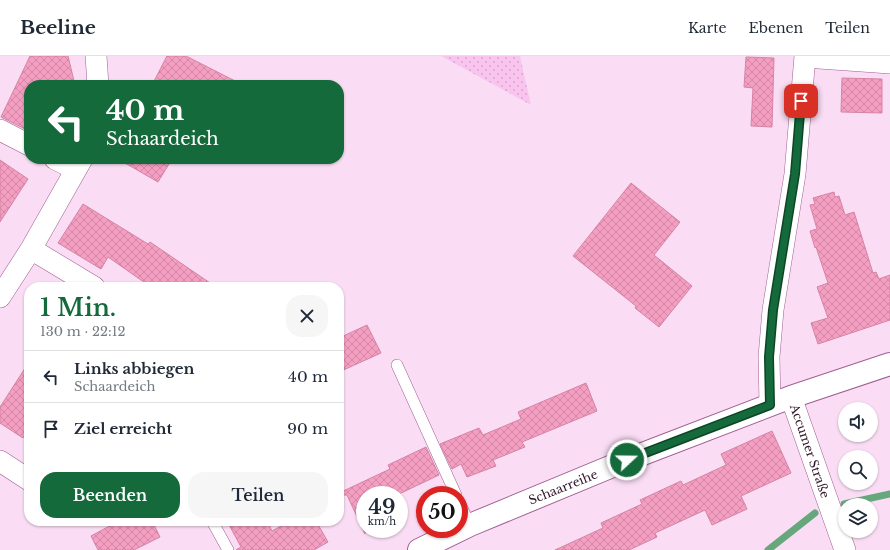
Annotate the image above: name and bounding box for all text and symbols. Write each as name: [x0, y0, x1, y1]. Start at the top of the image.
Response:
text: Beeline: [20, 16, 96, 39]
text: Karte: [688, 19, 727, 37]
text: Ebenen: [749, 19, 803, 37]
text: Teilen: [825, 19, 870, 37]
pin: [784, 84, 818, 118]
icon: arrive: [790, 90, 812, 112]
text: 40 m: [106, 93, 184, 128]
icon: left: [40, 96, 92, 148]
text: Schaardeich: [106, 128, 219, 150]
text: 1 Min.: [40, 293, 116, 322]
button: close: [286, 295, 328, 337]
text: 130 m · 22:12: [40, 323, 125, 340]
text: Links abbiegen: [74, 359, 194, 378]
icon: left: [40, 366, 62, 388]
text: 40 m: [288, 367, 328, 386]
text: Schaardeich: [74, 378, 155, 395]
street label: Accumer Straße: [787, 401, 833, 500]
map controls: [838, 402, 878, 538]
button: sound: [838, 402, 878, 442]
icon: arrive: [40, 418, 62, 440]
text: Ziel erreicht: [74, 419, 172, 438]
text: 90 m: [287, 419, 328, 438]
position arrow: [606, 439, 648, 481]
button: search: [838, 450, 878, 490]
street label: Schaarreihe: [526, 466, 600, 508]
button: Beenden: [40, 472, 180, 518]
button: Teilen: [188, 472, 328, 518]
speed limit sign: 50: [416, 486, 468, 538]
text: 49: [369, 495, 395, 519]
button: layers: [838, 498, 878, 538]
text: km/h: [368, 515, 396, 528]

